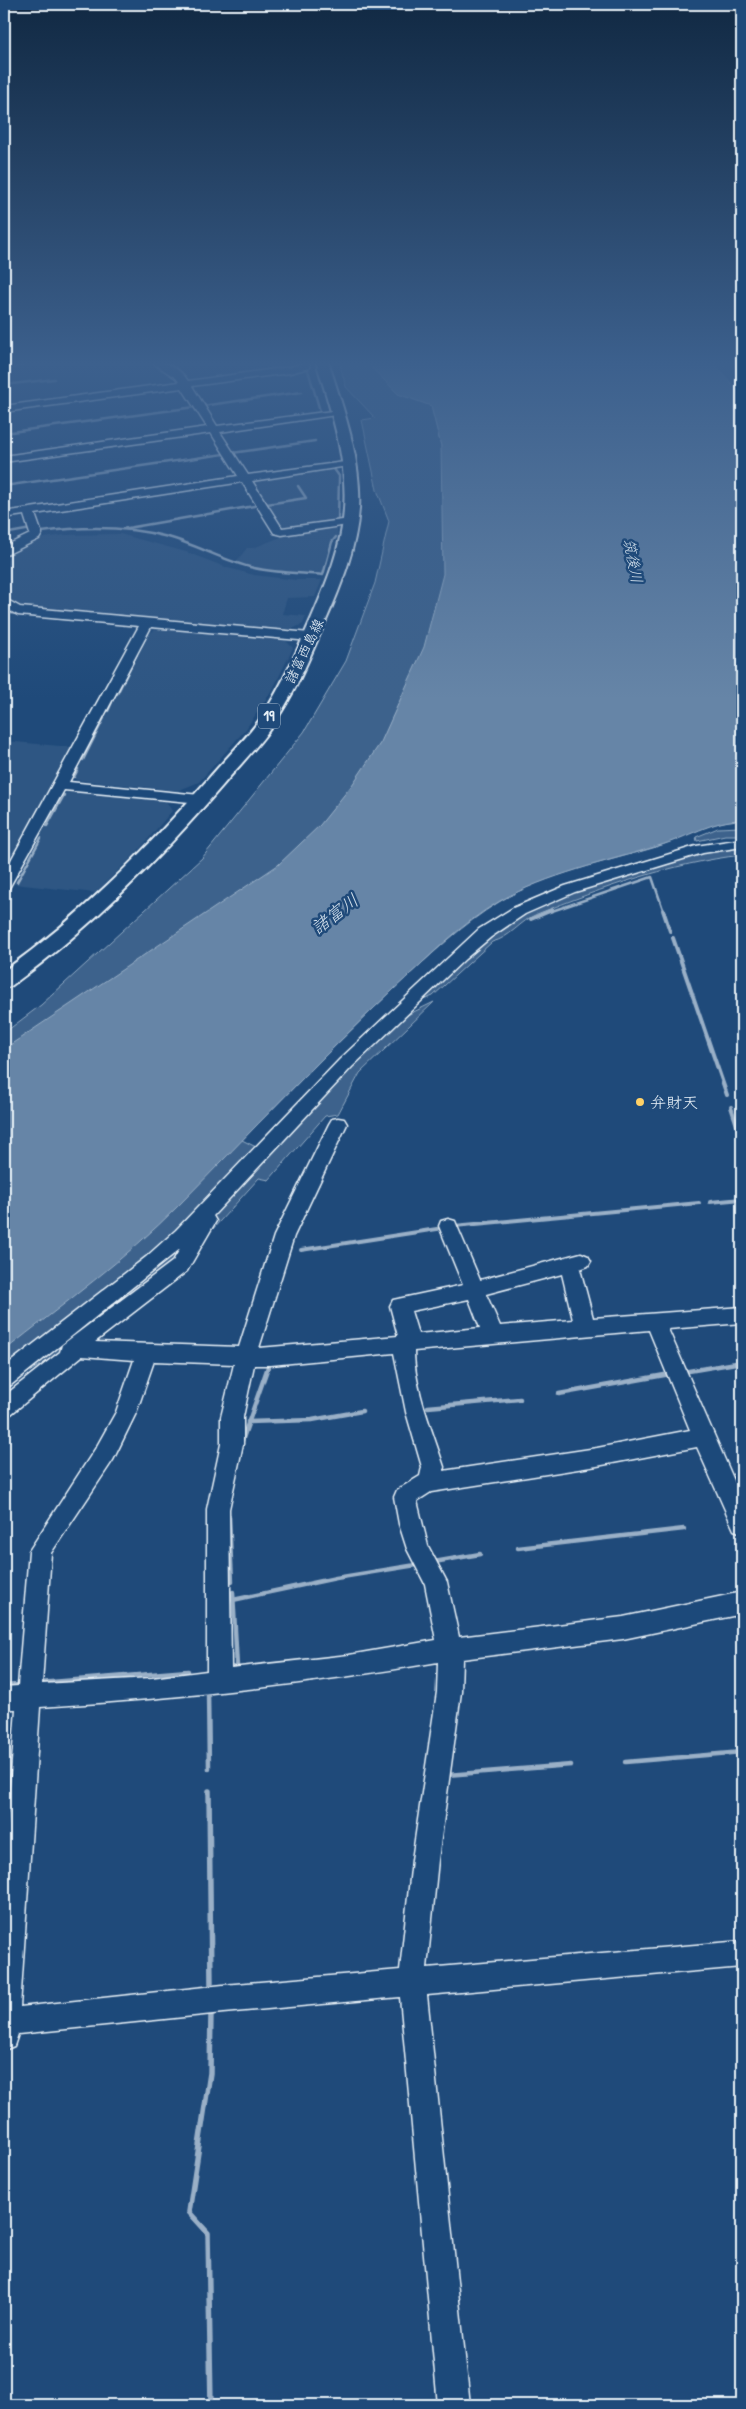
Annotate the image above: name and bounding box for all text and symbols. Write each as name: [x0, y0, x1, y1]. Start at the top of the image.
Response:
water label: 筑後川: [619, 537, 648, 585]
street label: 諸富西島線: [280, 615, 327, 686]
road number: 19: [258, 704, 280, 728]
water label: 諸富川: [306, 887, 364, 940]
place label: 弁財天: [650, 1091, 698, 1113]
marker: 弁財天: [634, 1096, 646, 1108]

